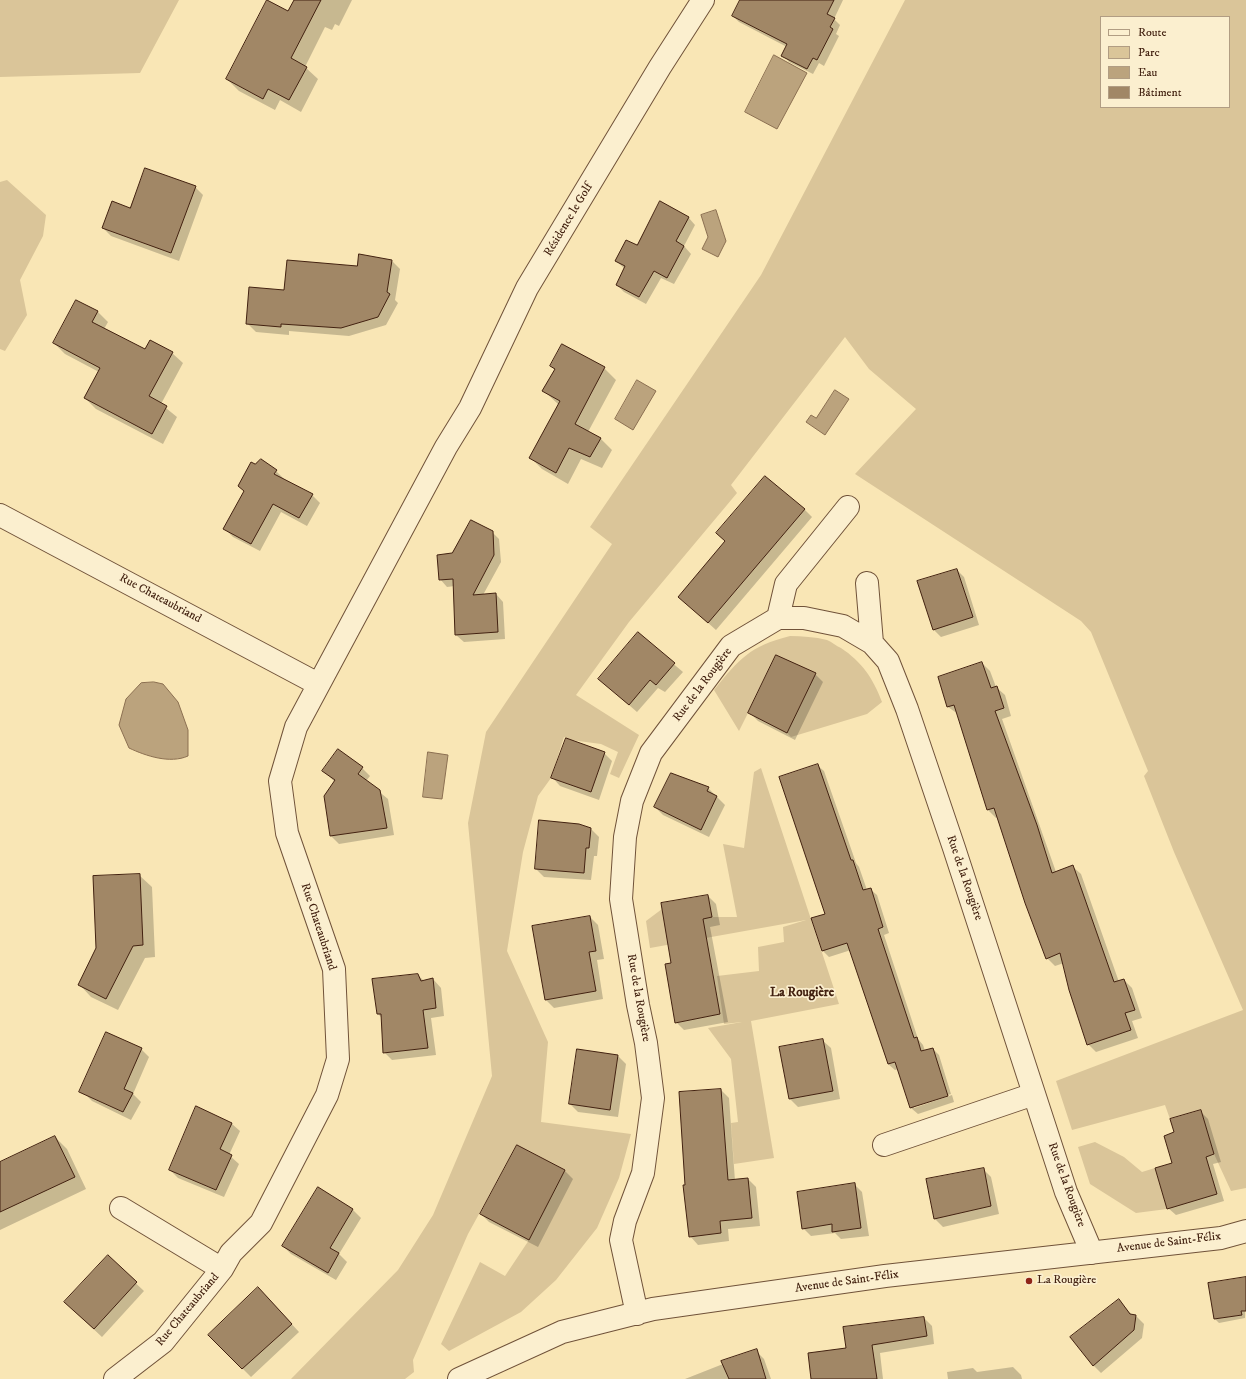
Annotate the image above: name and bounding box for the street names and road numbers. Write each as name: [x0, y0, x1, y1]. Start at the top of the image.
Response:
street label: Résidence le Golf: [542, 181, 596, 259]
street label: Rue Chateaubriand: [117, 571, 203, 627]
street label: Rue de la Rougière: [670, 645, 736, 725]
street label: Rue de la Rougière: [943, 834, 985, 922]
street label: Rue Chateaubriand: [297, 882, 339, 972]
street label: Rue de la Rougière: [623, 953, 653, 1043]
street label: Rue de la Rougière: [1044, 1141, 1088, 1229]
street label: Avenue de Saint-Félix: [1116, 1229, 1222, 1257]
street label: Avenue de Saint-Félix: [794, 1268, 900, 1296]
street label: Rue Chateaubriand: [153, 1271, 223, 1349]

